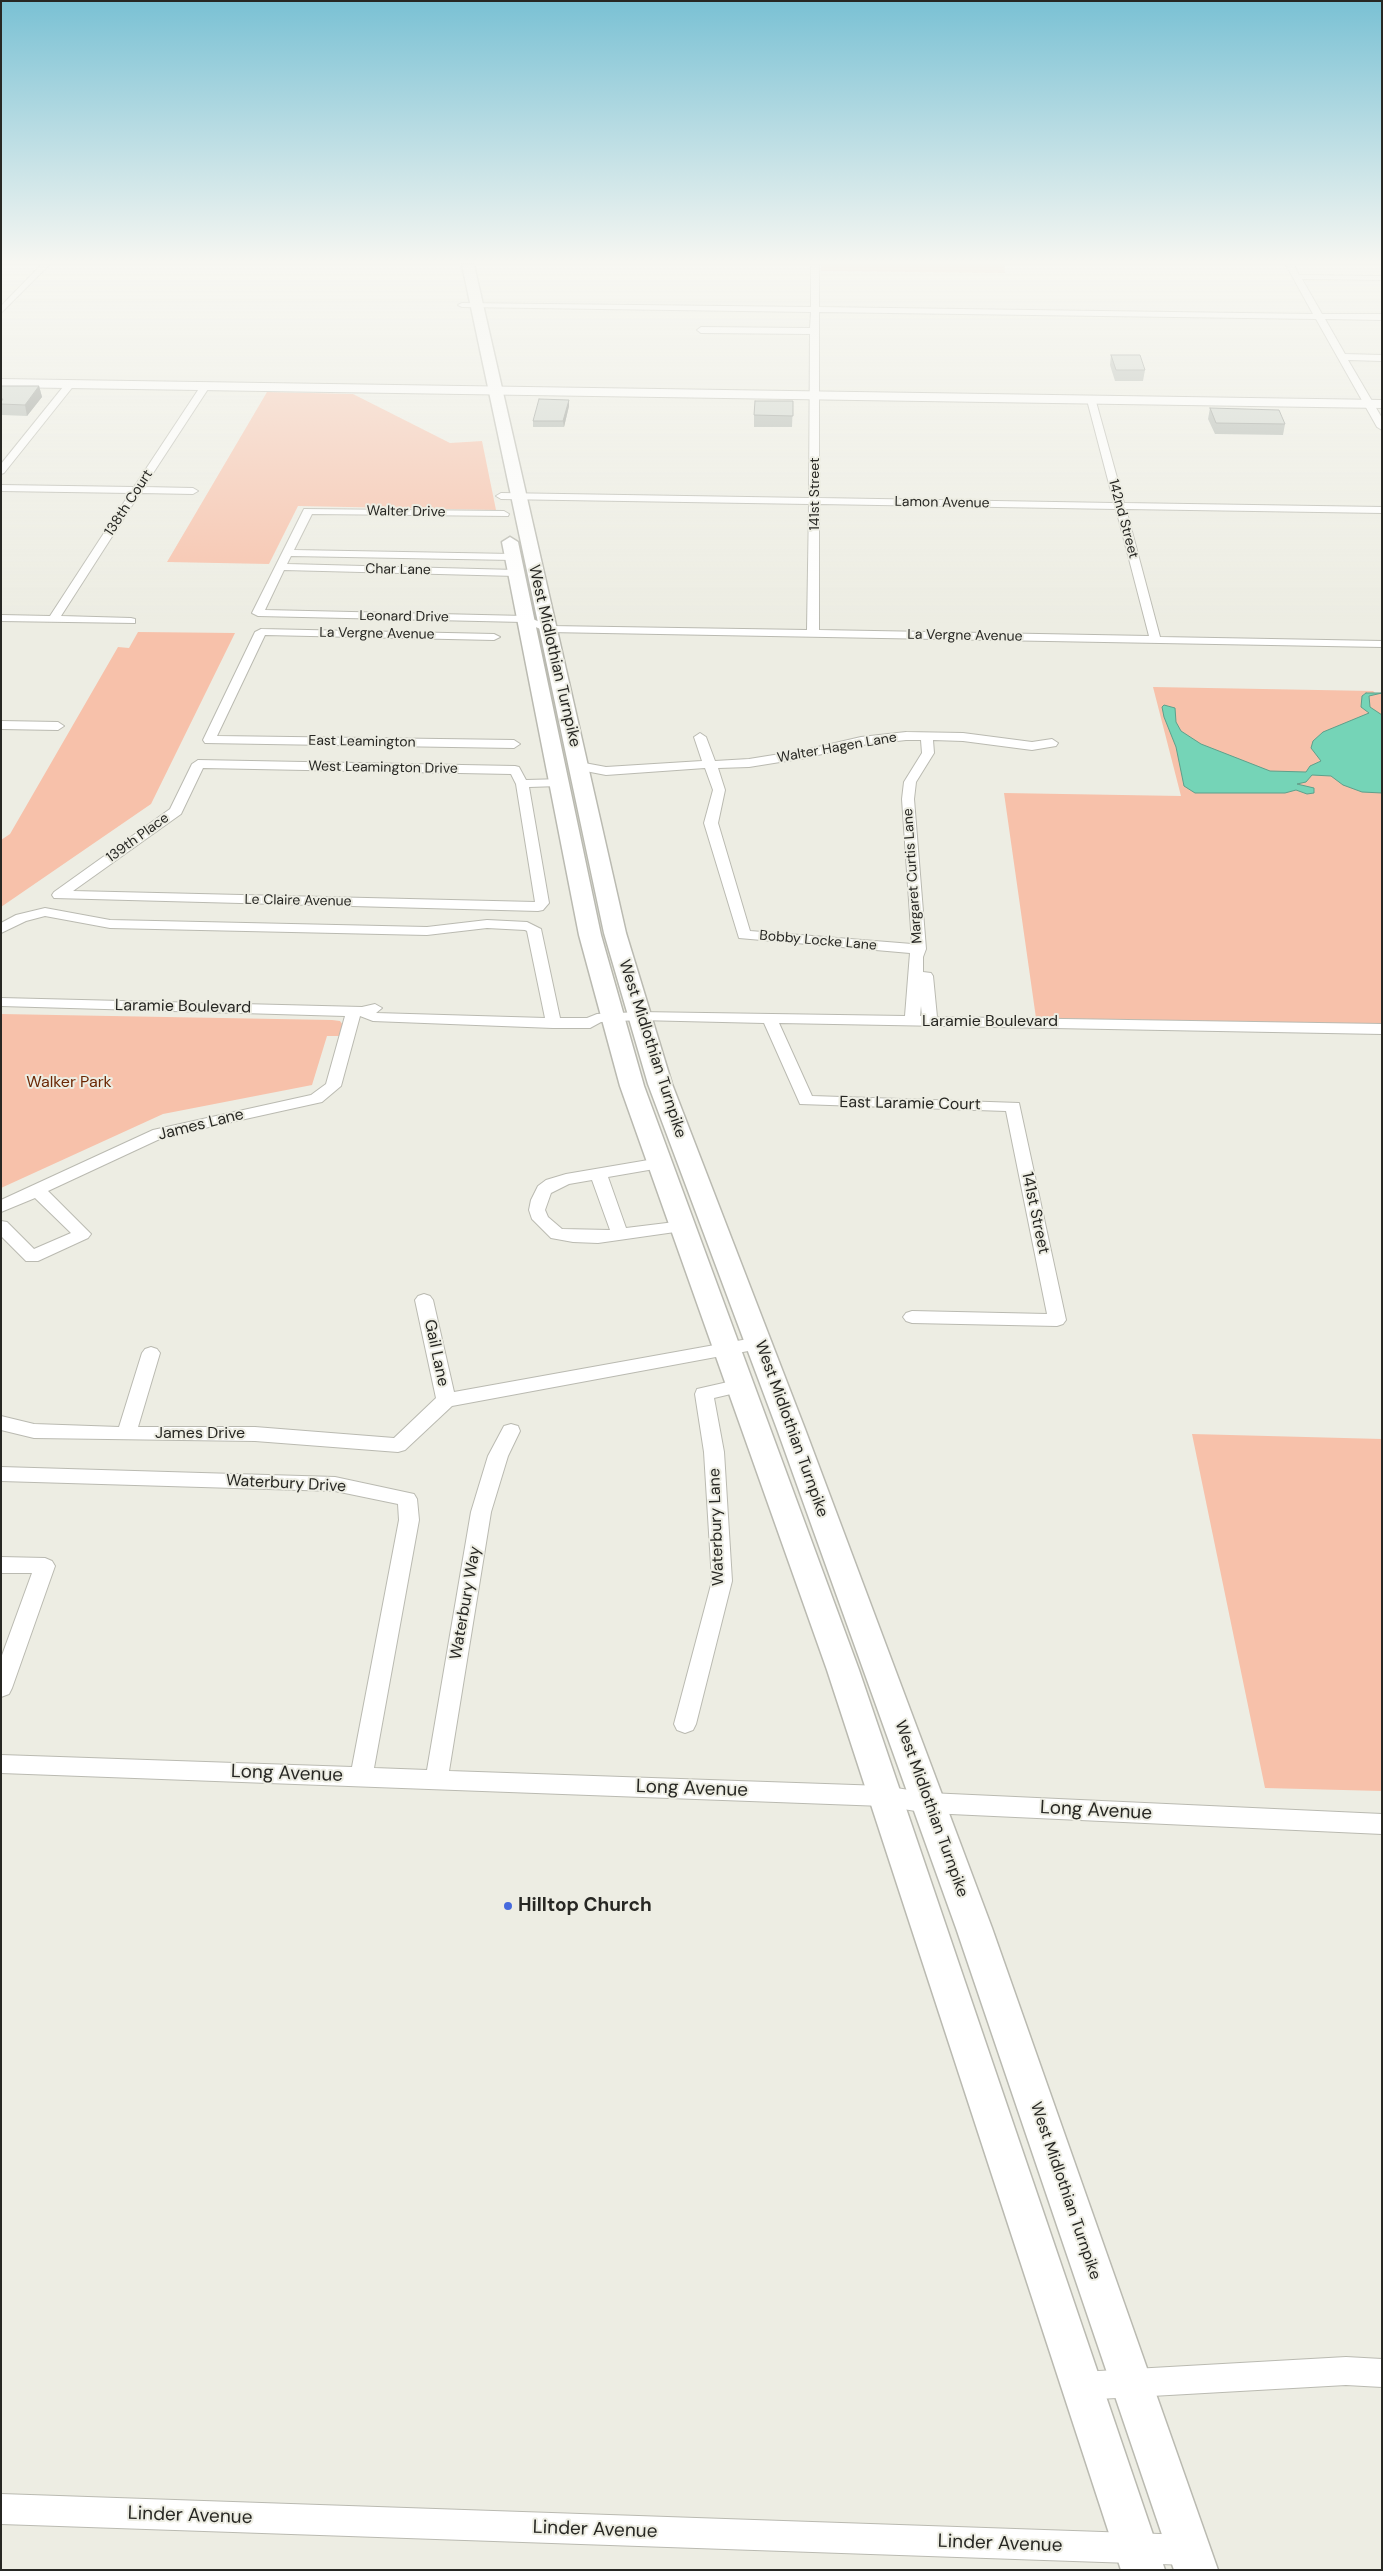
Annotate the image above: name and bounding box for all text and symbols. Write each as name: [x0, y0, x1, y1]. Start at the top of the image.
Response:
street label: 141st Street: [807, 458, 823, 530]
street label: 138th Court: [101, 467, 157, 539]
street label: 142nd Street: [1104, 478, 1142, 560]
street label: Lamon Avenue: [894, 494, 990, 512]
street label: Walter Drive: [366, 503, 446, 521]
street label: Char Lane: [365, 561, 431, 579]
street label: West Midlothian Turnpike: [524, 563, 584, 749]
street label: Leonard Drive: [359, 608, 449, 626]
street label: La Vergne Avenue: [319, 625, 435, 643]
street label: La Vergne Avenue: [907, 627, 1023, 645]
street label: Walter Hagen Lane: [776, 729, 898, 767]
street label: East Leamington: [308, 733, 416, 751]
street label: West Leamington Drive: [308, 758, 458, 778]
street label: Margaret Curtis Lane: [900, 808, 926, 944]
street label: 139th Place: [103, 810, 173, 866]
street label: Le Claire Avenue: [244, 892, 352, 910]
street label: Bobby Locke Lane: [759, 927, 877, 955]
street label: West Midlothian Turnpike: [614, 957, 690, 1141]
street label: Laramie Boulevard: [115, 996, 251, 1018]
street label: Laramie Boulevard: [922, 1012, 1058, 1032]
park label: Walker Park: [26, 1073, 112, 1093]
street label: East Laramie Court: [839, 1093, 981, 1115]
street label: James Lane: [156, 1105, 246, 1145]
street label: 141st Street: [1017, 1170, 1053, 1256]
street label: Gail Lane: [420, 1318, 452, 1388]
street label: West Midlothian Turnpike: [750, 1338, 832, 1520]
street label: James Drive: [155, 1424, 245, 1444]
street label: Waterbury Lane: [705, 1468, 729, 1586]
street label: Waterbury Drive: [225, 1471, 347, 1497]
street label: Waterbury Way: [447, 1545, 485, 1661]
street label: West Midlothian Turnpike: [890, 1718, 972, 1900]
street label: Long Avenue: [231, 1761, 343, 1787]
street label: Long Avenue: [636, 1776, 748, 1802]
street label: Long Avenue: [1039, 1797, 1153, 1825]
place label: Hilltop Church: [518, 1895, 652, 1917]
marker: Hilltop Church: [502, 1900, 514, 1912]
street label: West Midlothian Turnpike: [1026, 2100, 1104, 2282]
street label: Linder Avenue: [127, 2502, 253, 2530]
street label: Linder Avenue: [532, 2516, 658, 2544]
street label: Linder Avenue: [937, 2530, 1063, 2558]

